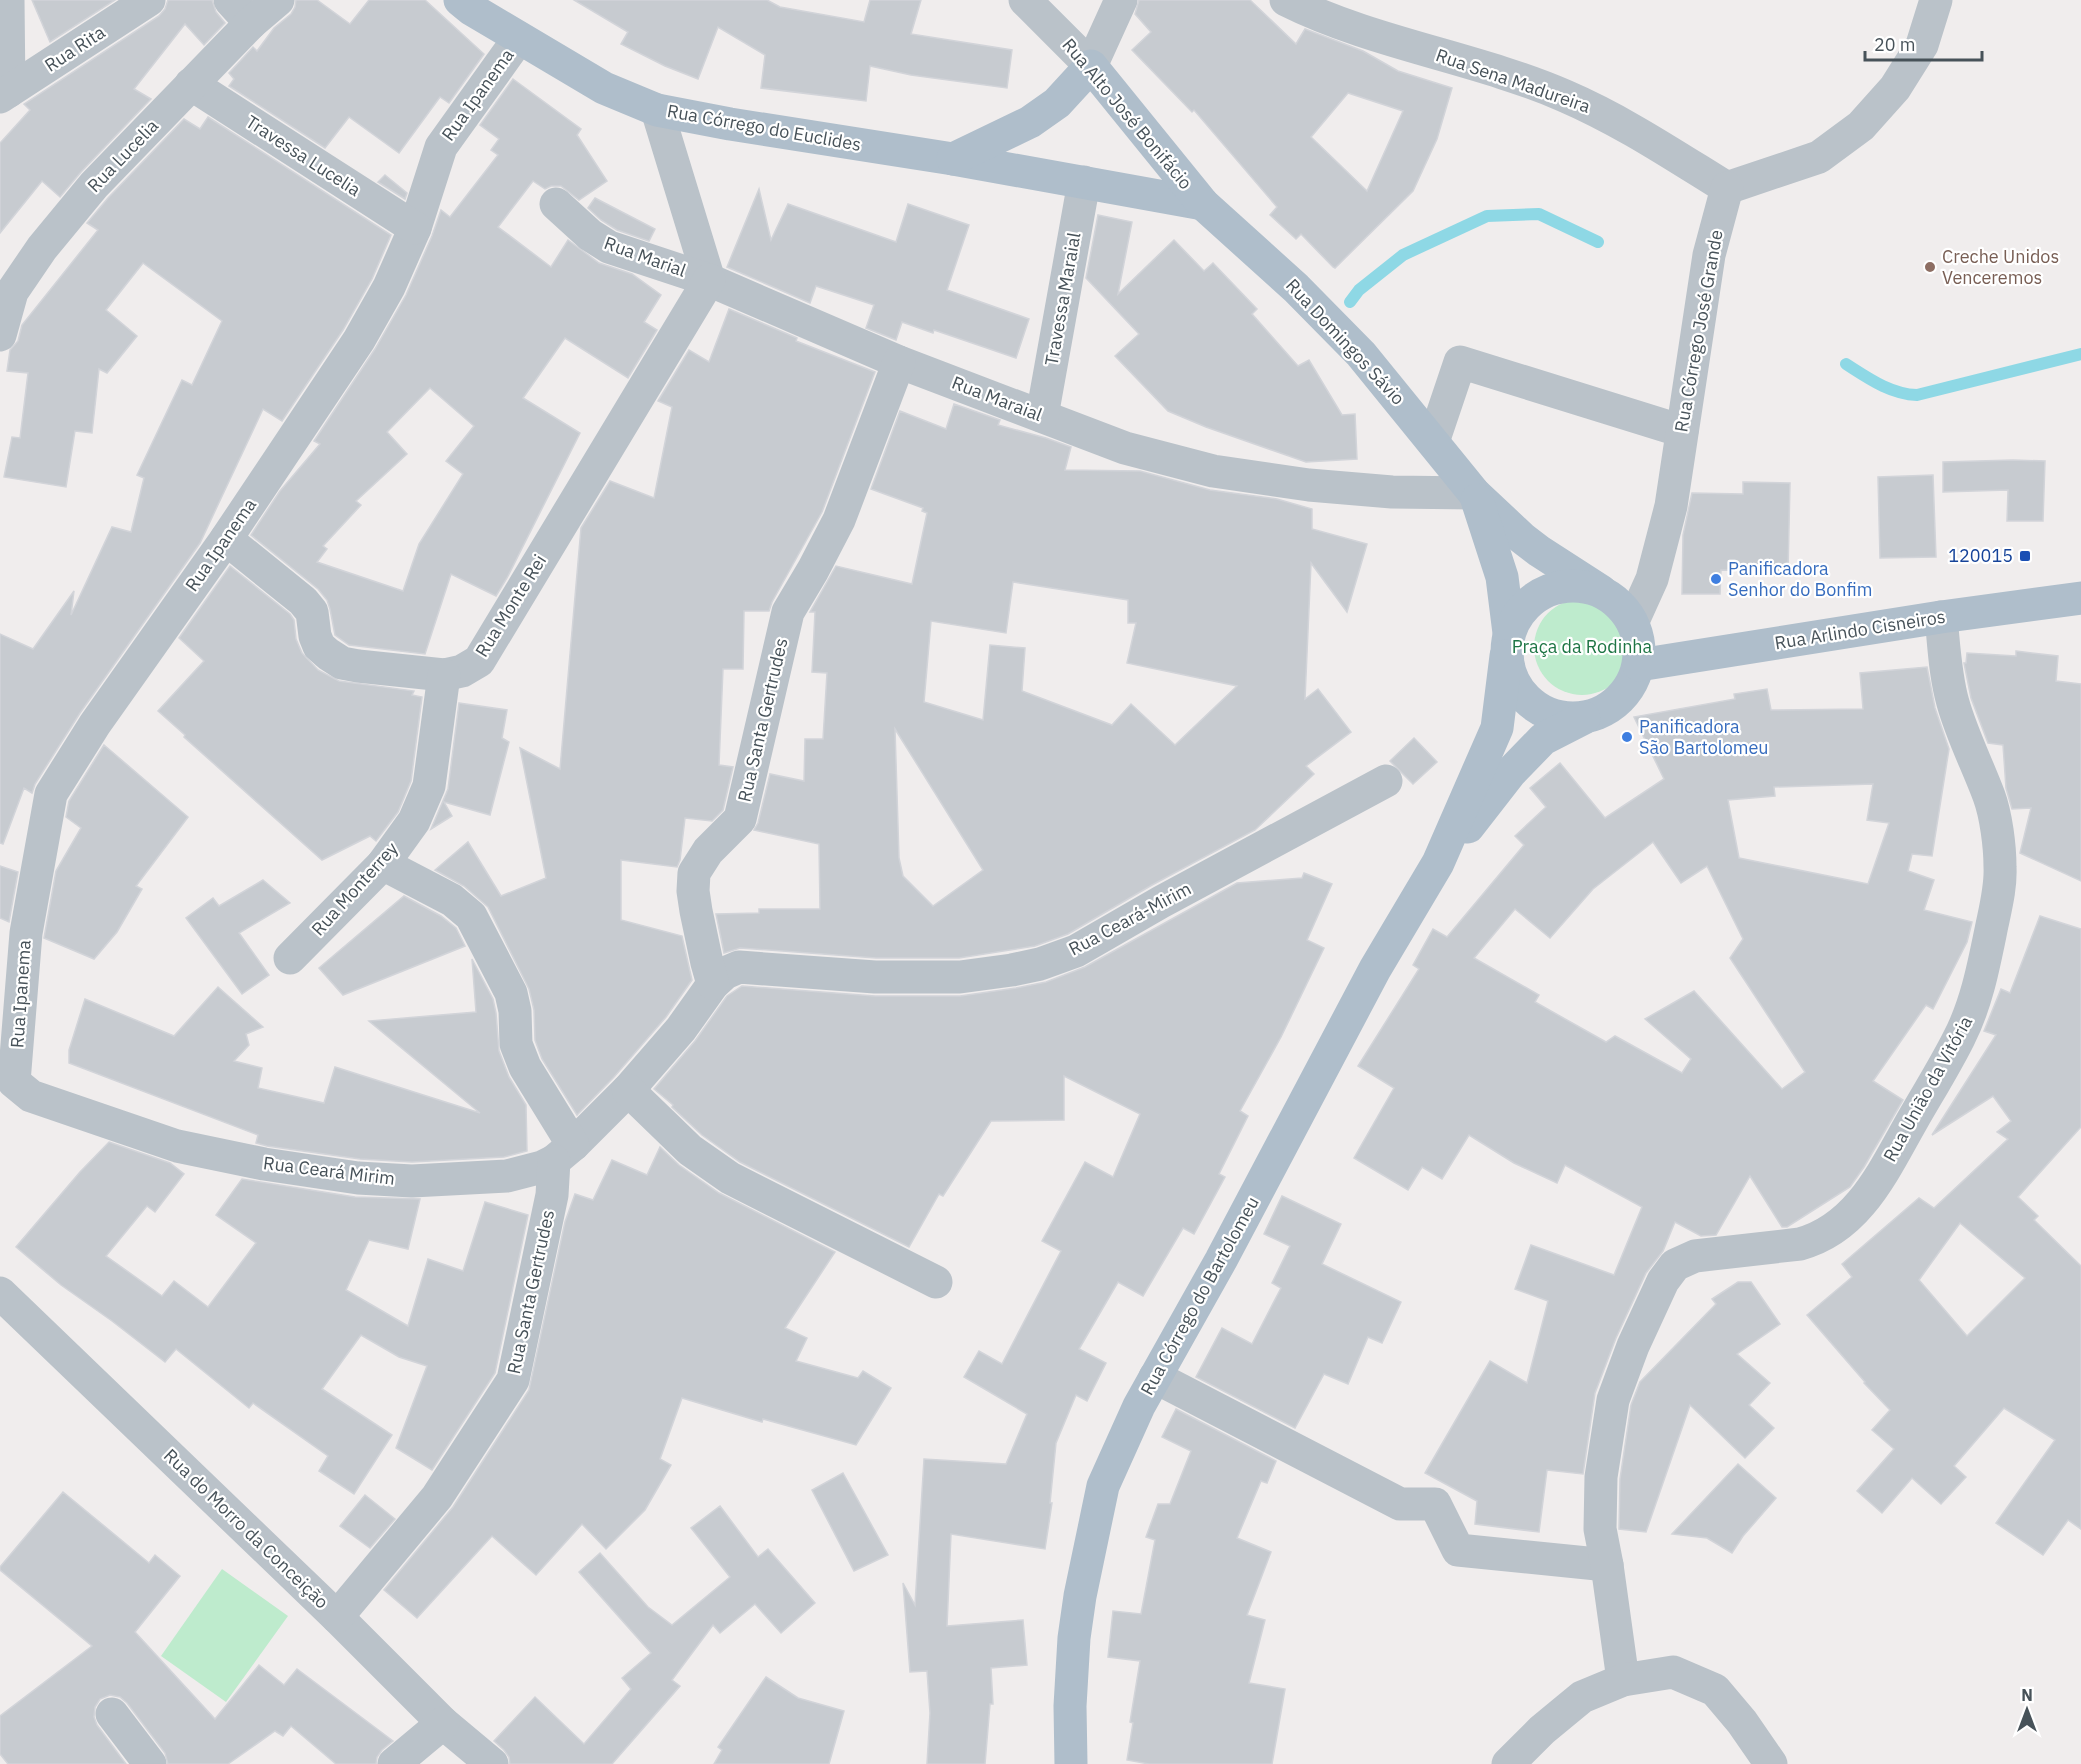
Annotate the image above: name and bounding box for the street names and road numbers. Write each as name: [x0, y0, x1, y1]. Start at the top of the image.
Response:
street label: Rua Rita: [40, 20, 110, 77]
street label: Rua Alto José Bonifácio: [1057, 33, 1197, 194]
street label: Rua Sena Madureira: [1433, 43, 1594, 118]
street label: Rua Ipanema: [436, 44, 519, 145]
street label: Rua Córrego do Euclides: [665, 99, 863, 156]
street label: Travessa Lucelia: [242, 110, 365, 201]
street label: Rua Lucelia: [82, 114, 163, 197]
street label: Rua Córrego José Grande: [1669, 228, 1728, 434]
street label: Travessa Maraial: [1039, 230, 1086, 367]
street label: Rua Marial: [601, 231, 689, 282]
street label: Rua Domingos Sávio: [1281, 274, 1410, 409]
street label: Rua Maraial: [949, 371, 1046, 426]
street label: Rua Ipanema: [180, 493, 261, 596]
street label: Rua Monte Rei: [470, 550, 551, 661]
street label: Rua Arlindo Cisneiros: [1773, 605, 1947, 654]
street label: Rua Santa Gertrudes: [732, 636, 793, 804]
street label: Rua Monterrey: [306, 837, 403, 940]
street label: Rua Ceará-Mirim: [1065, 877, 1195, 961]
street label: Rua Ipanema: [5, 939, 36, 1049]
street label: Rua União da Vitória: [1878, 1011, 1977, 1166]
street label: Rua Ceará Mirim: [262, 1151, 396, 1190]
street label: Rua Córrego do Bartolomeu: [1135, 1192, 1264, 1399]
street label: Rua Santa Gertrudes: [502, 1208, 559, 1376]
street label: Rua do Morro da Conceição: [159, 1444, 334, 1613]

